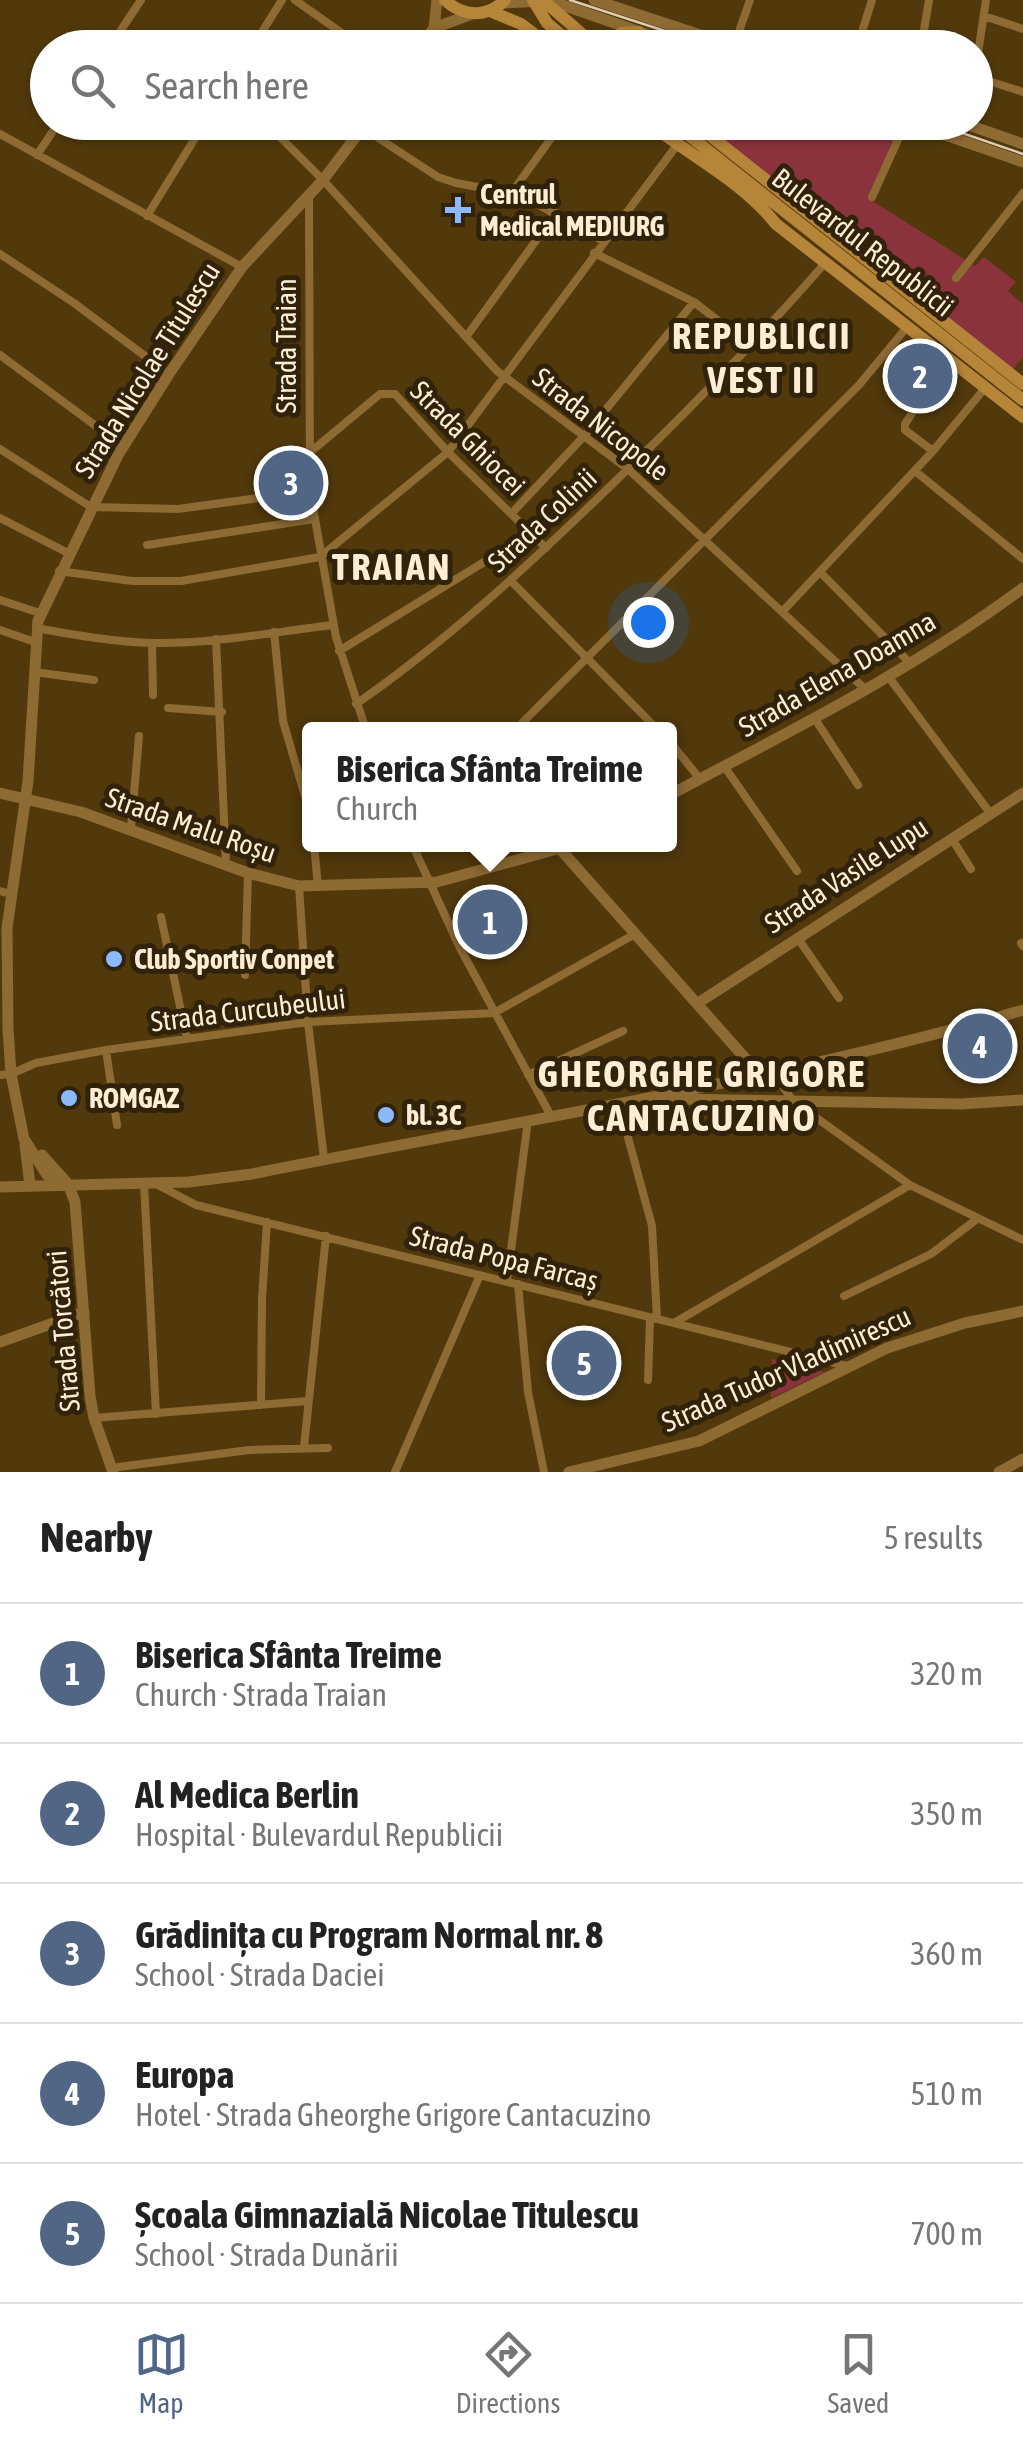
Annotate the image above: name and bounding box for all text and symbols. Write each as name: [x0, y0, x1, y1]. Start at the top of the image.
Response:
search box: [30, 30, 993, 140]
icon: search: [65, 58, 120, 113]
text: Search here: [145, 64, 309, 107]
street label: Bulevardul Republicii: [766, 161, 960, 323]
place label: Centrul Medical MEDIURG: [480, 178, 664, 242]
marker: Centrul Medical MEDIURG: [445, 197, 471, 223]
street label: Strada Nicolae Titulescu: [68, 257, 226, 483]
street label: Strada Traian: [270, 278, 302, 414]
district label: REPUBLICII VEST II: [672, 314, 852, 401]
pin: 2: [888, 338, 952, 414]
street label: Strada Nicopole: [527, 361, 675, 487]
street label: Strada Ghiocei: [404, 374, 532, 502]
pin: 3: [258, 446, 324, 520]
street label: Strada Colinii: [481, 462, 603, 578]
district label: TRAIAN: [332, 545, 452, 588]
your location: [623, 597, 674, 648]
street label: Strada Elena Doamna: [733, 605, 941, 743]
popup: [302, 722, 677, 852]
text: Biserica Sfânta Treime: [336, 747, 643, 790]
street label: Strada Malu Roșu: [102, 781, 280, 869]
text: Church: [336, 790, 418, 827]
street label: Strada Vasile Lupu: [759, 810, 933, 940]
pin: 1: [458, 884, 522, 960]
place label: Club Sportiv Conpet: [134, 943, 334, 975]
marker: Club Sportiv Conpet: [103, 948, 125, 970]
street label: Strada Curcubeului: [149, 982, 347, 1038]
pin: 4: [948, 1008, 1012, 1084]
district label: GHEORGHE GRIGORE CANTACUZINO: [537, 1052, 867, 1139]
place label: ROMGAZ: [89, 1082, 179, 1114]
marker: ROMGAZ: [58, 1087, 80, 1109]
place label: bl. 3C: [406, 1099, 462, 1131]
marker: bl. 3C: [375, 1104, 397, 1126]
street label: Strada Popa Farcaș: [407, 1219, 601, 1297]
street label: Strada Torcători: [40, 1249, 86, 1413]
street label: Strada Tudor Vladimirescu: [657, 1300, 915, 1438]
pin: 5: [552, 1326, 616, 1400]
text: Nearby: [40, 1513, 153, 1561]
text: 5 results: [884, 1519, 983, 1556]
text: Biserica Sfânta Treime: [135, 1633, 442, 1676]
text: 1: [65, 1655, 80, 1692]
text: 320 m: [910, 1655, 983, 1692]
text: Church · Strada Traian: [135, 1676, 387, 1713]
text: Al Medica Berlin: [135, 1773, 359, 1816]
text: 2: [65, 1795, 80, 1832]
text: 350 m: [910, 1795, 983, 1832]
text: Hospital · Bulevardul Republicii: [135, 1816, 503, 1853]
text: Grădinița cu Program Normal nr. 8: [135, 1913, 603, 1956]
text: 3: [65, 1935, 80, 1972]
text: 360 m: [910, 1935, 983, 1972]
text: School · Strada Daciei: [135, 1956, 385, 1993]
text: Europa: [135, 2053, 234, 2096]
text: 4: [65, 2075, 80, 2112]
text: 510 m: [910, 2075, 983, 2112]
text: Hotel · Strada Gheorghe Grigore Cantacuzino: [135, 2096, 651, 2133]
text: Școala Gimnazială Nicolae Titulescu: [135, 2193, 639, 2236]
text: 5: [65, 2215, 80, 2252]
text: 700 m: [910, 2215, 983, 2252]
text: School · Strada Dunării: [135, 2236, 399, 2273]
tab: Map: [134, 2327, 189, 2419]
tab: Directions: [456, 2327, 560, 2419]
tab: Saved: [828, 2327, 889, 2419]

